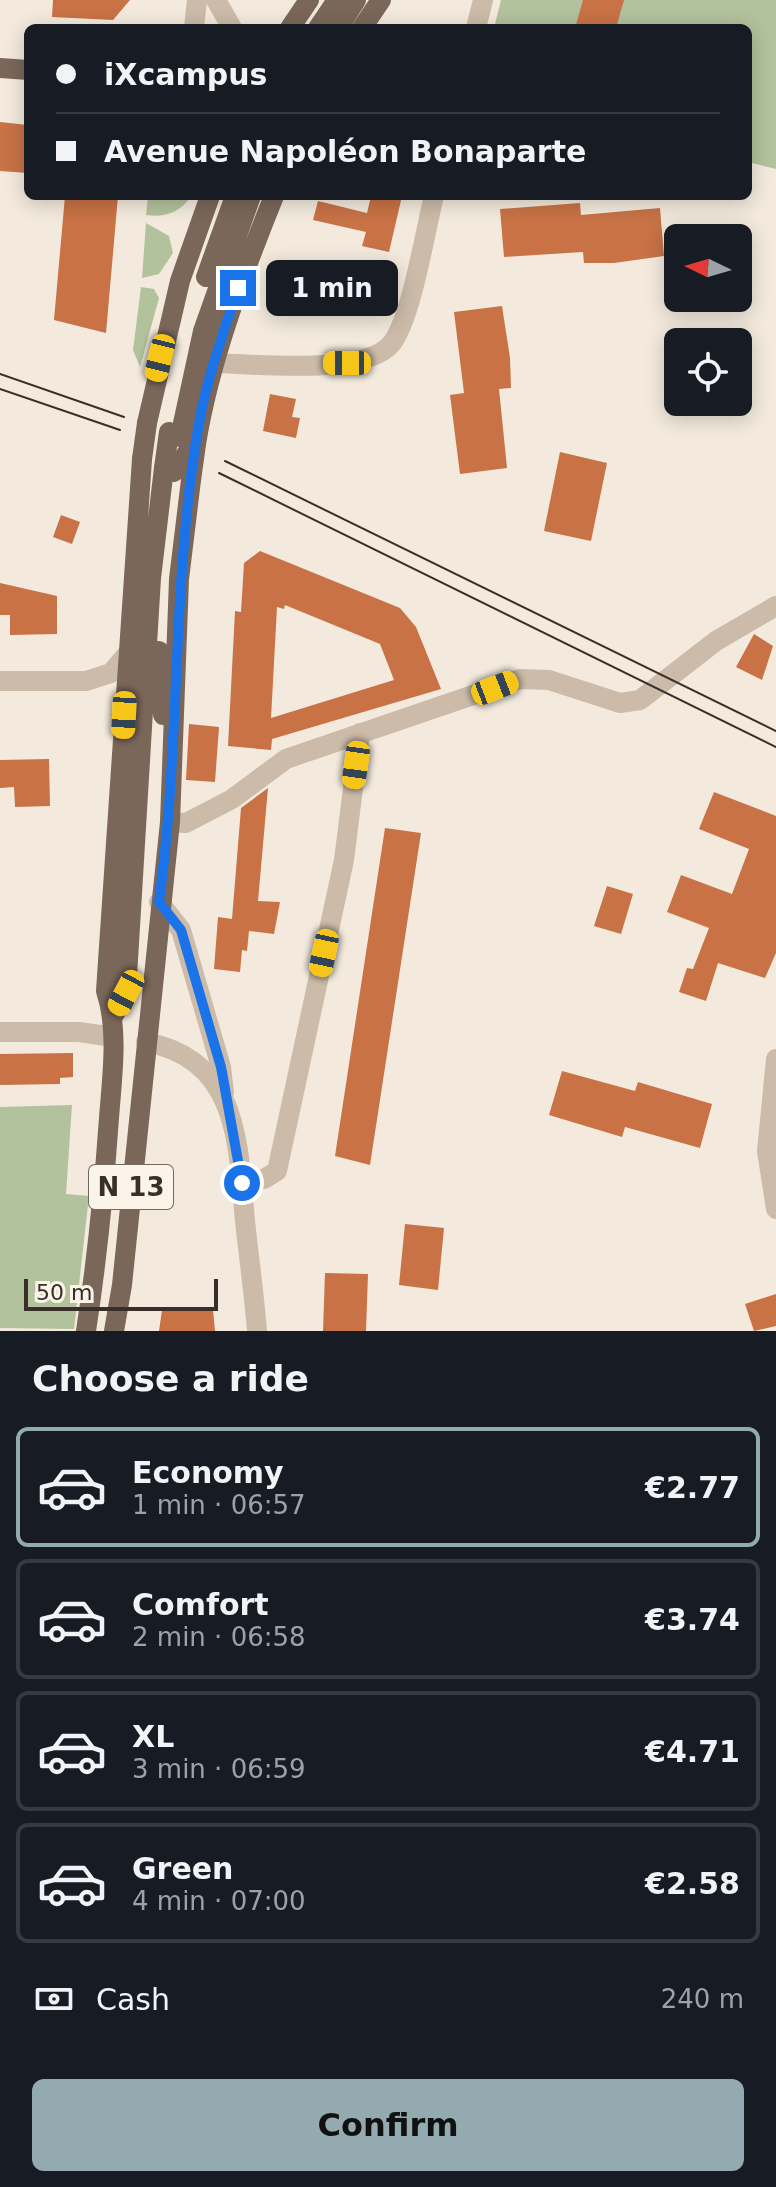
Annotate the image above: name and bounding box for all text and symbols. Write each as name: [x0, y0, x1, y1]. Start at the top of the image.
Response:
text: iXcampus: [104, 57, 267, 92]
text: Avenue Napoléon Bonaparte: [104, 134, 586, 169]
north arrow: [664, 224, 752, 312]
map controls: [664, 224, 752, 416]
callout: 1 min: [266, 260, 398, 316]
route end: [220, 270, 256, 306]
text: 1 min: [291, 273, 373, 303]
button: locate: [664, 328, 752, 416]
car: [143, 332, 177, 384]
car: [323, 351, 371, 375]
car: [468, 668, 522, 708]
car: [111, 690, 137, 740]
car: [341, 740, 371, 790]
car: [307, 927, 341, 979]
car: [104, 966, 148, 1020]
road number: N 13: [89, 1165, 173, 1209]
route start: [224, 1165, 260, 1201]
scale bar: [24, 1275, 218, 1311]
text: 50 m: [36, 1280, 92, 1305]
text: Choose a ride: [32, 1358, 309, 1399]
icon: car: [36, 1451, 108, 1523]
text: Economy: [132, 1455, 284, 1490]
text: €2.77: [645, 1470, 740, 1505]
text: 1 min · 06:57: [132, 1490, 306, 1520]
icon: car: [36, 1583, 108, 1655]
text: Comfort: [132, 1587, 269, 1622]
text: €3.74: [645, 1602, 740, 1637]
text: 2 min · 06:58: [132, 1622, 306, 1652]
icon: car: [36, 1715, 108, 1787]
text: XL: [132, 1719, 174, 1754]
text: €4.71: [645, 1734, 740, 1769]
text: 3 min · 06:59: [132, 1754, 306, 1784]
icon: car: [36, 1847, 108, 1919]
text: Green: [132, 1851, 233, 1886]
text: €2.58: [645, 1866, 740, 1901]
text: 4 min · 07:00: [132, 1886, 306, 1916]
icon: cash: [32, 1977, 76, 2021]
text: Cash: [96, 1982, 170, 2017]
text: 240 m: [661, 1984, 744, 2014]
button: Confirm: [32, 2079, 744, 2171]

